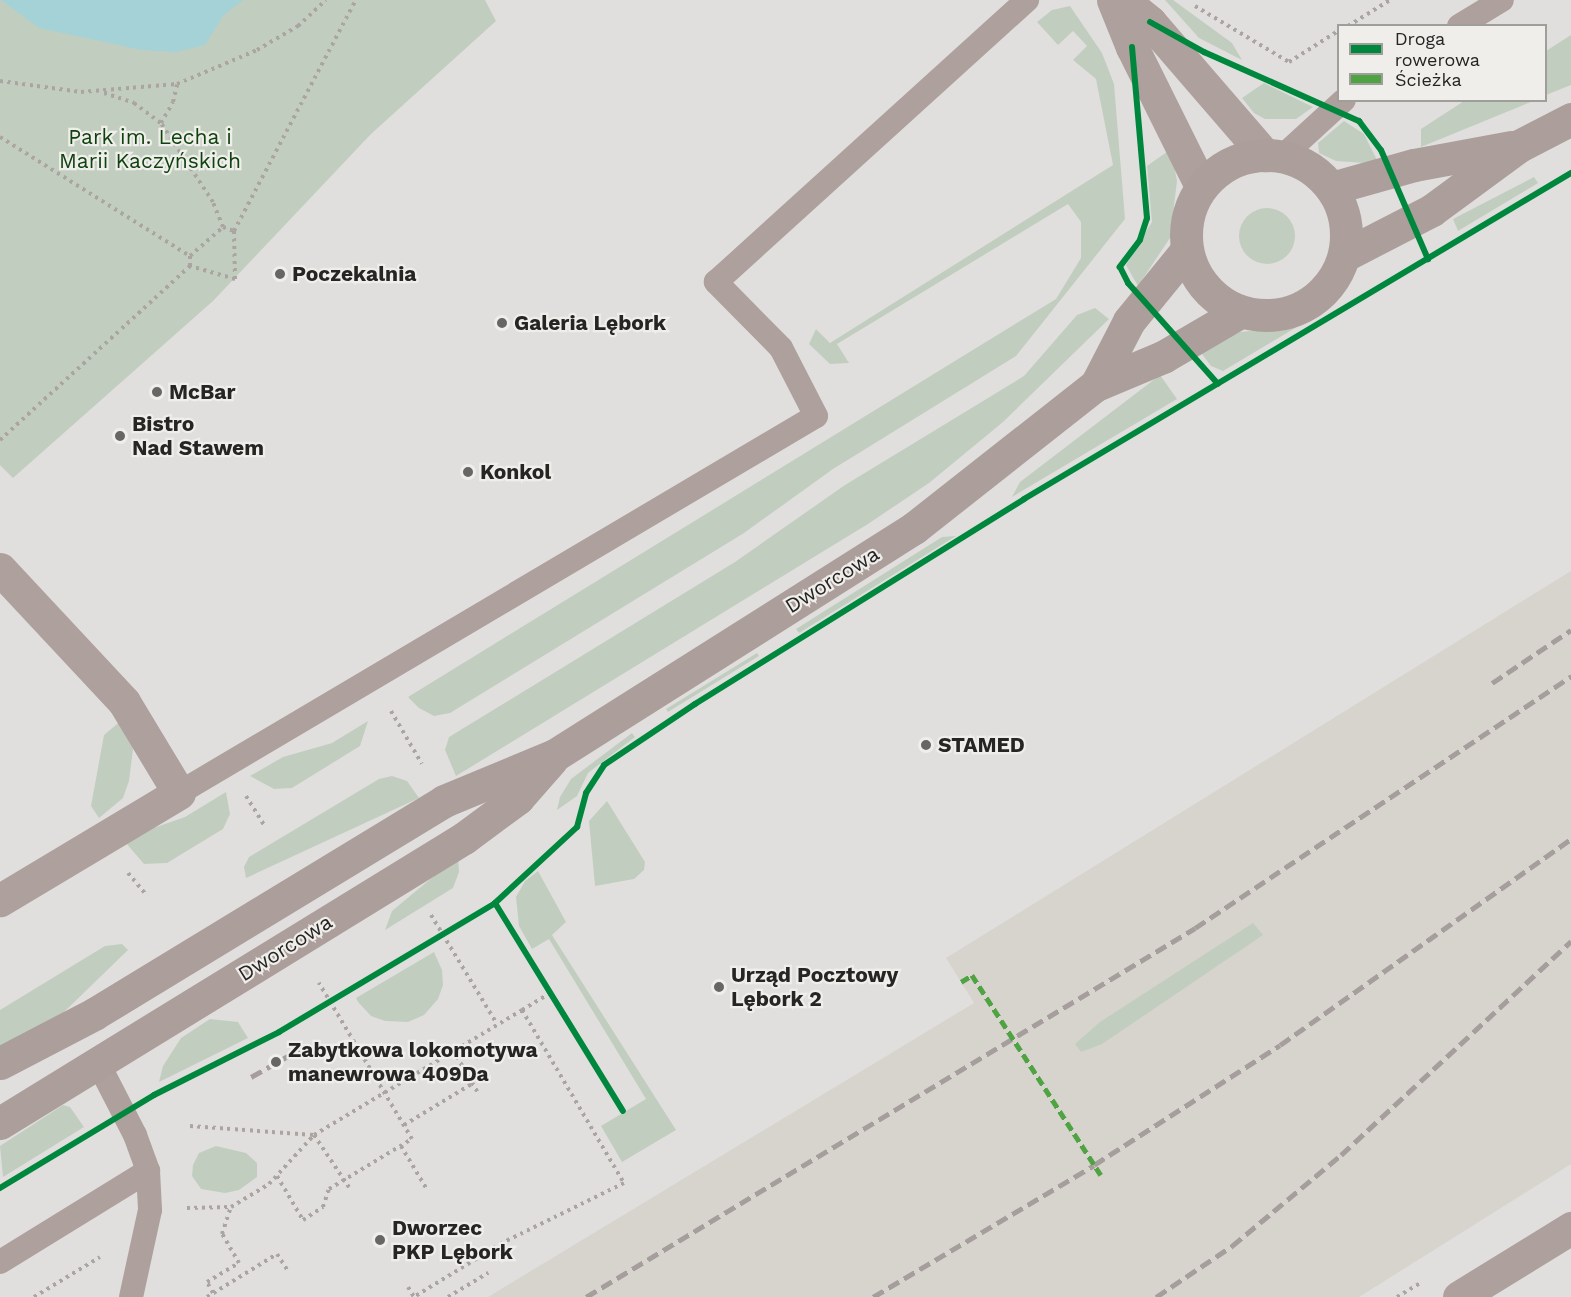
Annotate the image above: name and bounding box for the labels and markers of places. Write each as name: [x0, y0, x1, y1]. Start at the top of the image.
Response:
place label: Poczekalnia: [292, 261, 416, 287]
marker: Poczekalnia: [273, 267, 287, 281]
place label: Galeria Lębork: [514, 310, 666, 336]
marker: Galeria Lębork: [495, 316, 509, 330]
place label: McBar: [169, 379, 236, 405]
marker: McBar: [150, 385, 164, 399]
place label: Bistro Nad Stawem: [132, 411, 264, 461]
marker: Bistro Nad Stawem: [113, 429, 127, 443]
place label: Konkol: [480, 459, 551, 485]
marker: Konkol: [461, 465, 475, 479]
place label: STAMED: [938, 732, 1025, 758]
marker: STAMED: [919, 738, 933, 752]
place label: Urząd Pocztowy Lębork 2: [731, 962, 898, 1012]
marker: Urząd Pocztowy Lębork 2: [712, 980, 726, 994]
place label: Zabytkowa lokomotywa manewrowa 409Da: [288, 1037, 538, 1087]
marker: Zabytkowa lokomotywa manewrowa 409Da: [269, 1055, 283, 1069]
place label: Dworzec PKP Lębork: [392, 1215, 513, 1265]
marker: Dworzec PKP Lębork: [373, 1233, 387, 1247]

